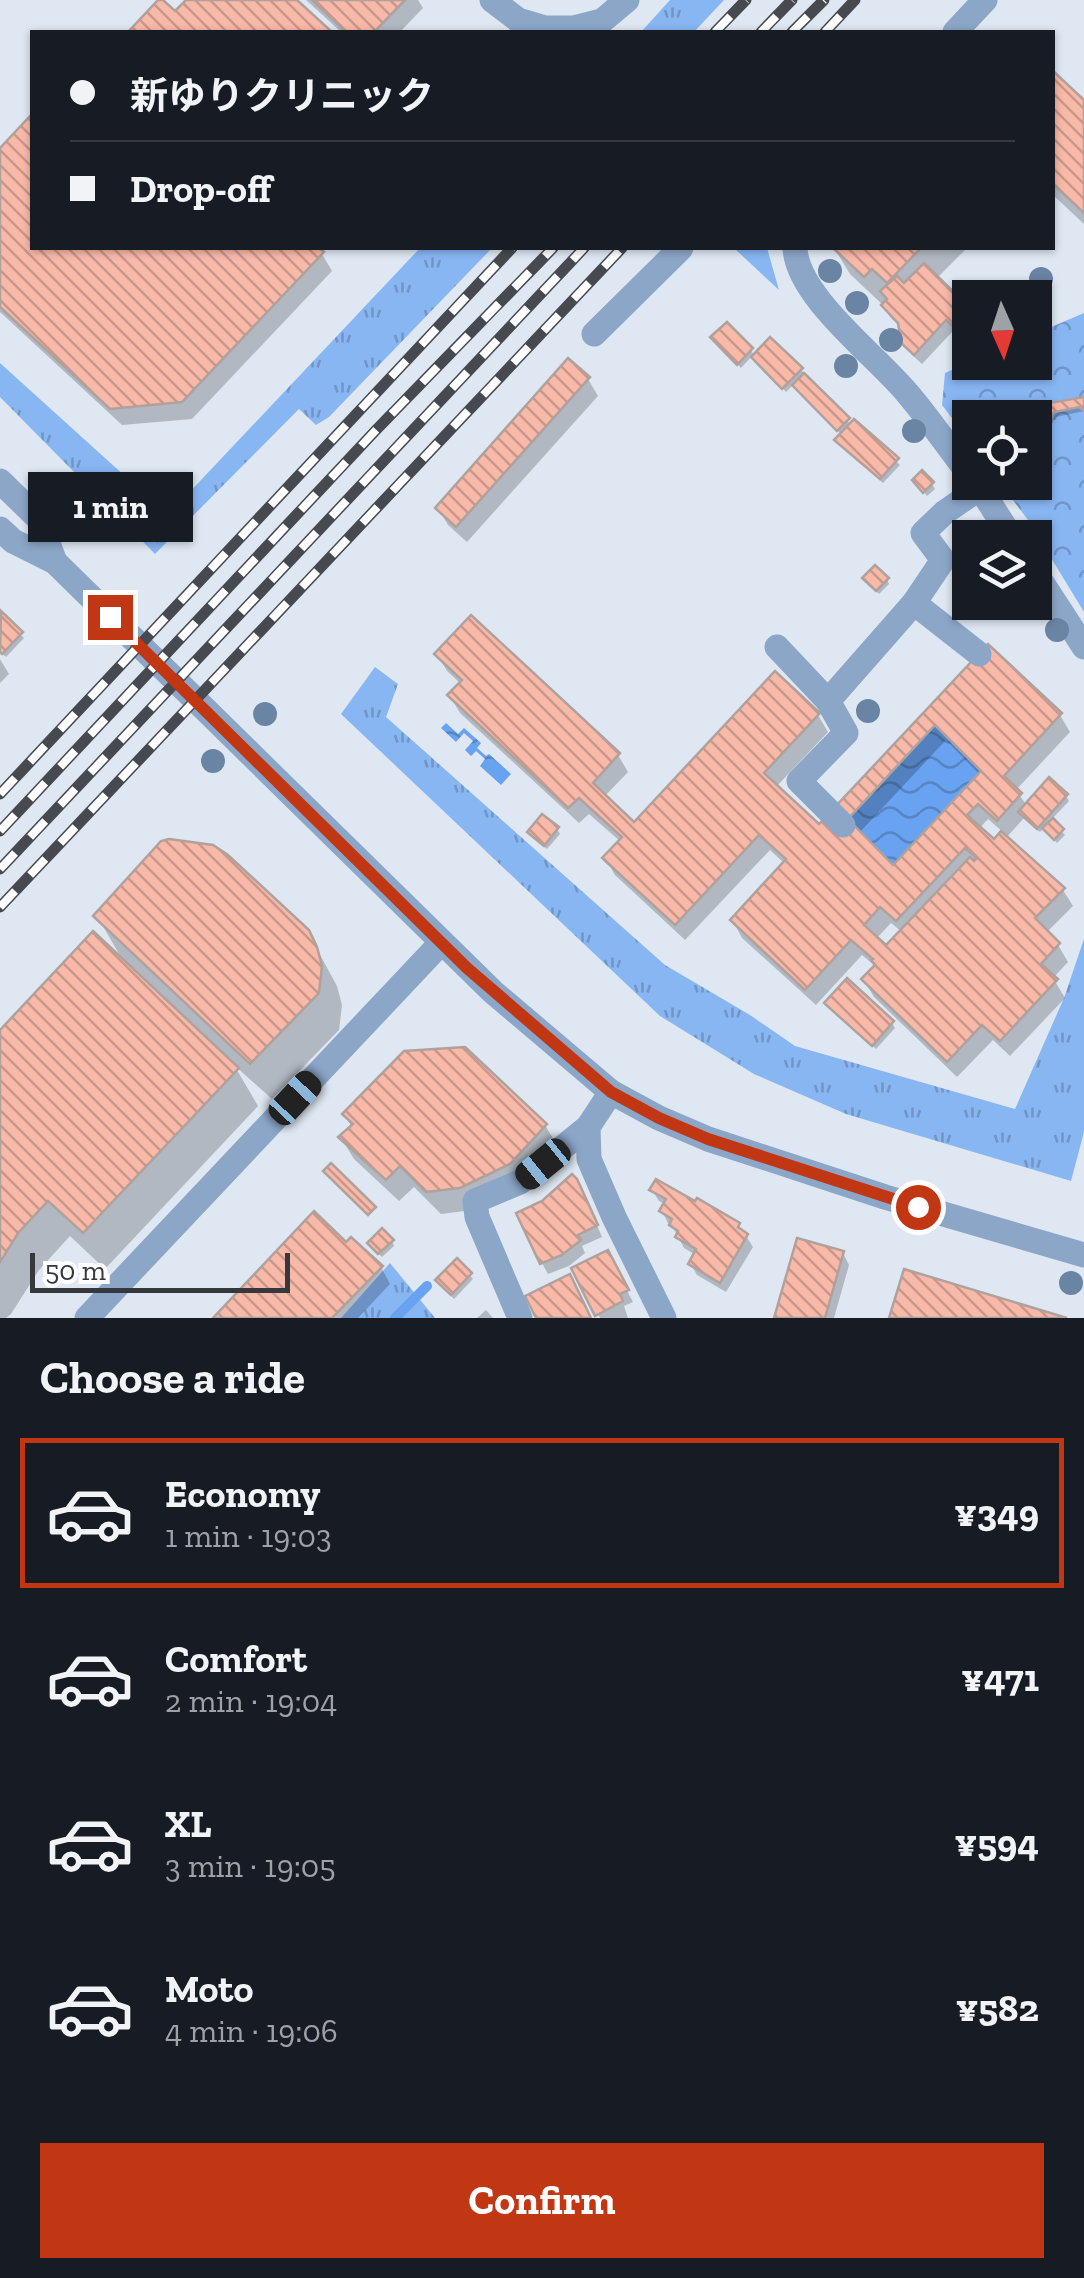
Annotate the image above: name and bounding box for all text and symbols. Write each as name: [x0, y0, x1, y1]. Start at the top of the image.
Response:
text: 新ゆりクリニック: [130, 73, 434, 119]
text: Drop-off: [130, 166, 271, 212]
north arrow: [952, 280, 1052, 380]
map controls: [952, 280, 1052, 620]
button: locate: [952, 400, 1052, 500]
callout: 1 min: [28, 472, 192, 542]
text: 1 min: [73, 488, 148, 526]
button: layers: [952, 520, 1052, 620]
route end: [88, 595, 133, 640]
car: [264, 1066, 326, 1130]
car: [510, 1133, 576, 1195]
route start: [896, 1185, 941, 1230]
scale bar: [30, 1248, 290, 1292]
text: 50 m: [45, 1254, 106, 1287]
text: Choose a ride: [40, 1351, 305, 1405]
icon: car: [45, 1468, 135, 1558]
text: Economy: [165, 1471, 320, 1517]
text: ¥349: [954, 1490, 1039, 1536]
text: 1 min · 19:03: [165, 1517, 332, 1555]
icon: car: [45, 1633, 135, 1723]
text: Comfort: [165, 1636, 307, 1682]
text: ¥471: [961, 1655, 1039, 1701]
text: 2 min · 19:04: [165, 1682, 337, 1720]
icon: car: [45, 1798, 135, 1888]
text: XL: [165, 1801, 212, 1847]
text: ¥594: [955, 1820, 1039, 1866]
text: 3 min · 19:05: [165, 1847, 336, 1885]
icon: car: [45, 1963, 135, 2053]
text: Moto: [165, 1966, 253, 2012]
text: ¥582: [956, 1985, 1039, 2031]
text: 4 min · 19:06: [165, 2012, 338, 2050]
button: Confirm: [40, 2143, 1044, 2258]

